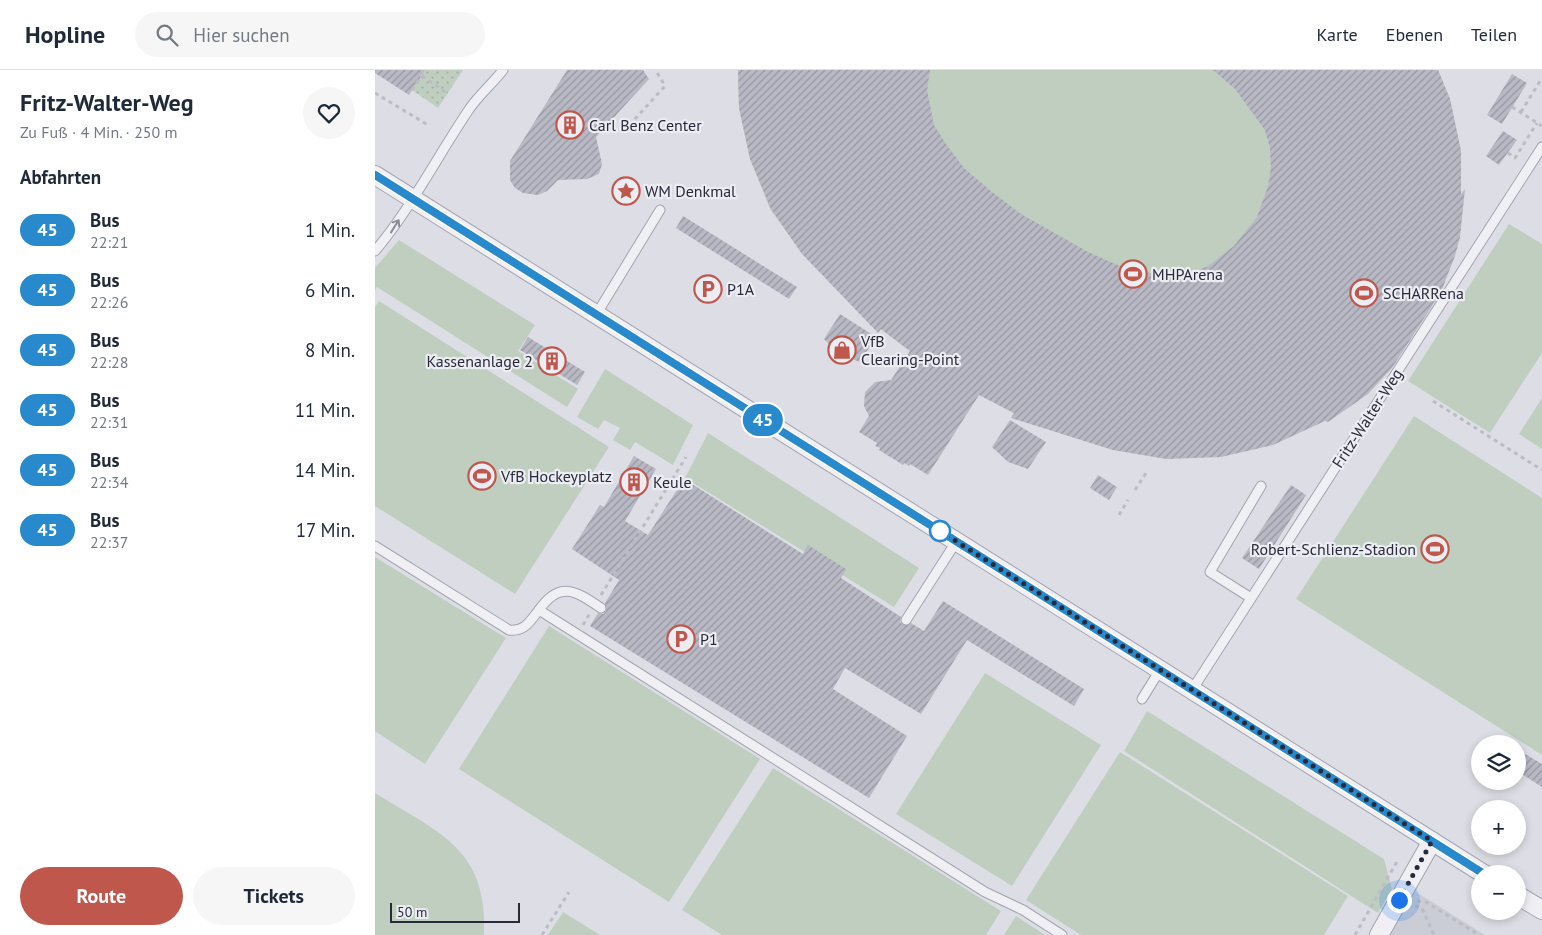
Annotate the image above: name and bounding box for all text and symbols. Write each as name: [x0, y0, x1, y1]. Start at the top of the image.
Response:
search box: [135, 12, 485, 57]
text: Hopline: [25, 19, 105, 50]
icon: search: [153, 21, 181, 49]
text: Hier suchen: [193, 23, 290, 47]
text: Karte: [1317, 23, 1358, 46]
text: Ebenen: [1386, 23, 1443, 46]
text: Teilen: [1471, 23, 1517, 46]
text: Fritz-Walter-Weg: [20, 87, 194, 118]
button: heart: [303, 87, 355, 139]
building icon: Carl Benz Center: [555, 110, 585, 140]
place label: Carl Benz Center: [589, 115, 702, 135]
text: Zu Fuß · 4 Min. · 250 m: [20, 122, 178, 142]
text: Abfahrten: [20, 165, 101, 189]
place icon: WM Denkmal: [611, 176, 641, 206]
place label: WM Denkmal: [645, 181, 736, 201]
text: Bus: [90, 208, 119, 232]
text: 45: [37, 218, 58, 241]
text: 1 Min.: [305, 218, 355, 242]
one-way arrow: [390, 219, 400, 233]
text: 22:21: [90, 232, 128, 252]
sports icon: MHPArena: [1118, 259, 1148, 289]
place label: MHPArena: [1152, 264, 1223, 284]
text: Bus: [90, 268, 119, 292]
parking icon: P1A: [693, 274, 723, 304]
text: 45: [37, 278, 58, 301]
text: 6 Min.: [305, 278, 355, 302]
sports icon: SCHARRena: [1349, 278, 1379, 308]
place label: P1A: [727, 279, 755, 299]
place label: SCHARRena: [1383, 283, 1464, 303]
text: 22:26: [90, 292, 128, 312]
text: Bus: [90, 328, 119, 352]
place label: VfB Clearing-Point: [860, 331, 960, 369]
shop icon: VfB Clearing-Point: [827, 335, 857, 365]
text: 45: [37, 338, 58, 361]
text: 8 Min.: [305, 338, 355, 362]
building icon: Kassenanlage 2: [537, 346, 567, 376]
place label: Kassenanlage 2: [426, 351, 533, 371]
text: 22:28: [90, 352, 128, 372]
street label: Fritz-Walter-Weg: [1327, 365, 1407, 471]
text: Bus: [90, 388, 119, 412]
text: 45: [37, 398, 58, 421]
text: 11 Min.: [295, 398, 355, 422]
line badge: 45: [741, 404, 785, 436]
text: 45: [753, 408, 773, 431]
text: 22:31: [90, 412, 128, 432]
text: Bus: [90, 448, 119, 472]
text: 45: [37, 458, 58, 481]
text: 14 Min.: [295, 458, 355, 482]
sports icon: VfB Hockeyplatz: [467, 461, 497, 491]
place label: VfB Hockeyplatz: [500, 466, 612, 486]
building icon: Keule: [619, 467, 649, 497]
text: 22:34: [90, 472, 128, 492]
place label: Keule: [653, 472, 692, 492]
text: Bus: [90, 508, 119, 532]
text: 45: [37, 518, 58, 541]
text: 17 Min.: [296, 518, 355, 542]
unlabelled marker: [929, 520, 951, 542]
text: 22:37: [90, 532, 128, 552]
sports icon: Robert-Schlienz-Stadion: [1420, 534, 1450, 564]
place label: Robert-Schlienz-Stadion: [1251, 539, 1416, 559]
parking icon: P1: [666, 624, 696, 654]
place label: P1: [700, 629, 718, 649]
map controls: [1471, 735, 1526, 920]
button: layers: [1471, 735, 1526, 790]
button: +: [1471, 800, 1526, 855]
button: −: [1471, 865, 1526, 920]
button: Route: [20, 867, 183, 925]
button: Tickets: [193, 867, 355, 925]
your location: [1387, 888, 1412, 913]
scale bar: [390, 900, 520, 923]
text: 50 m: [397, 903, 427, 921]

